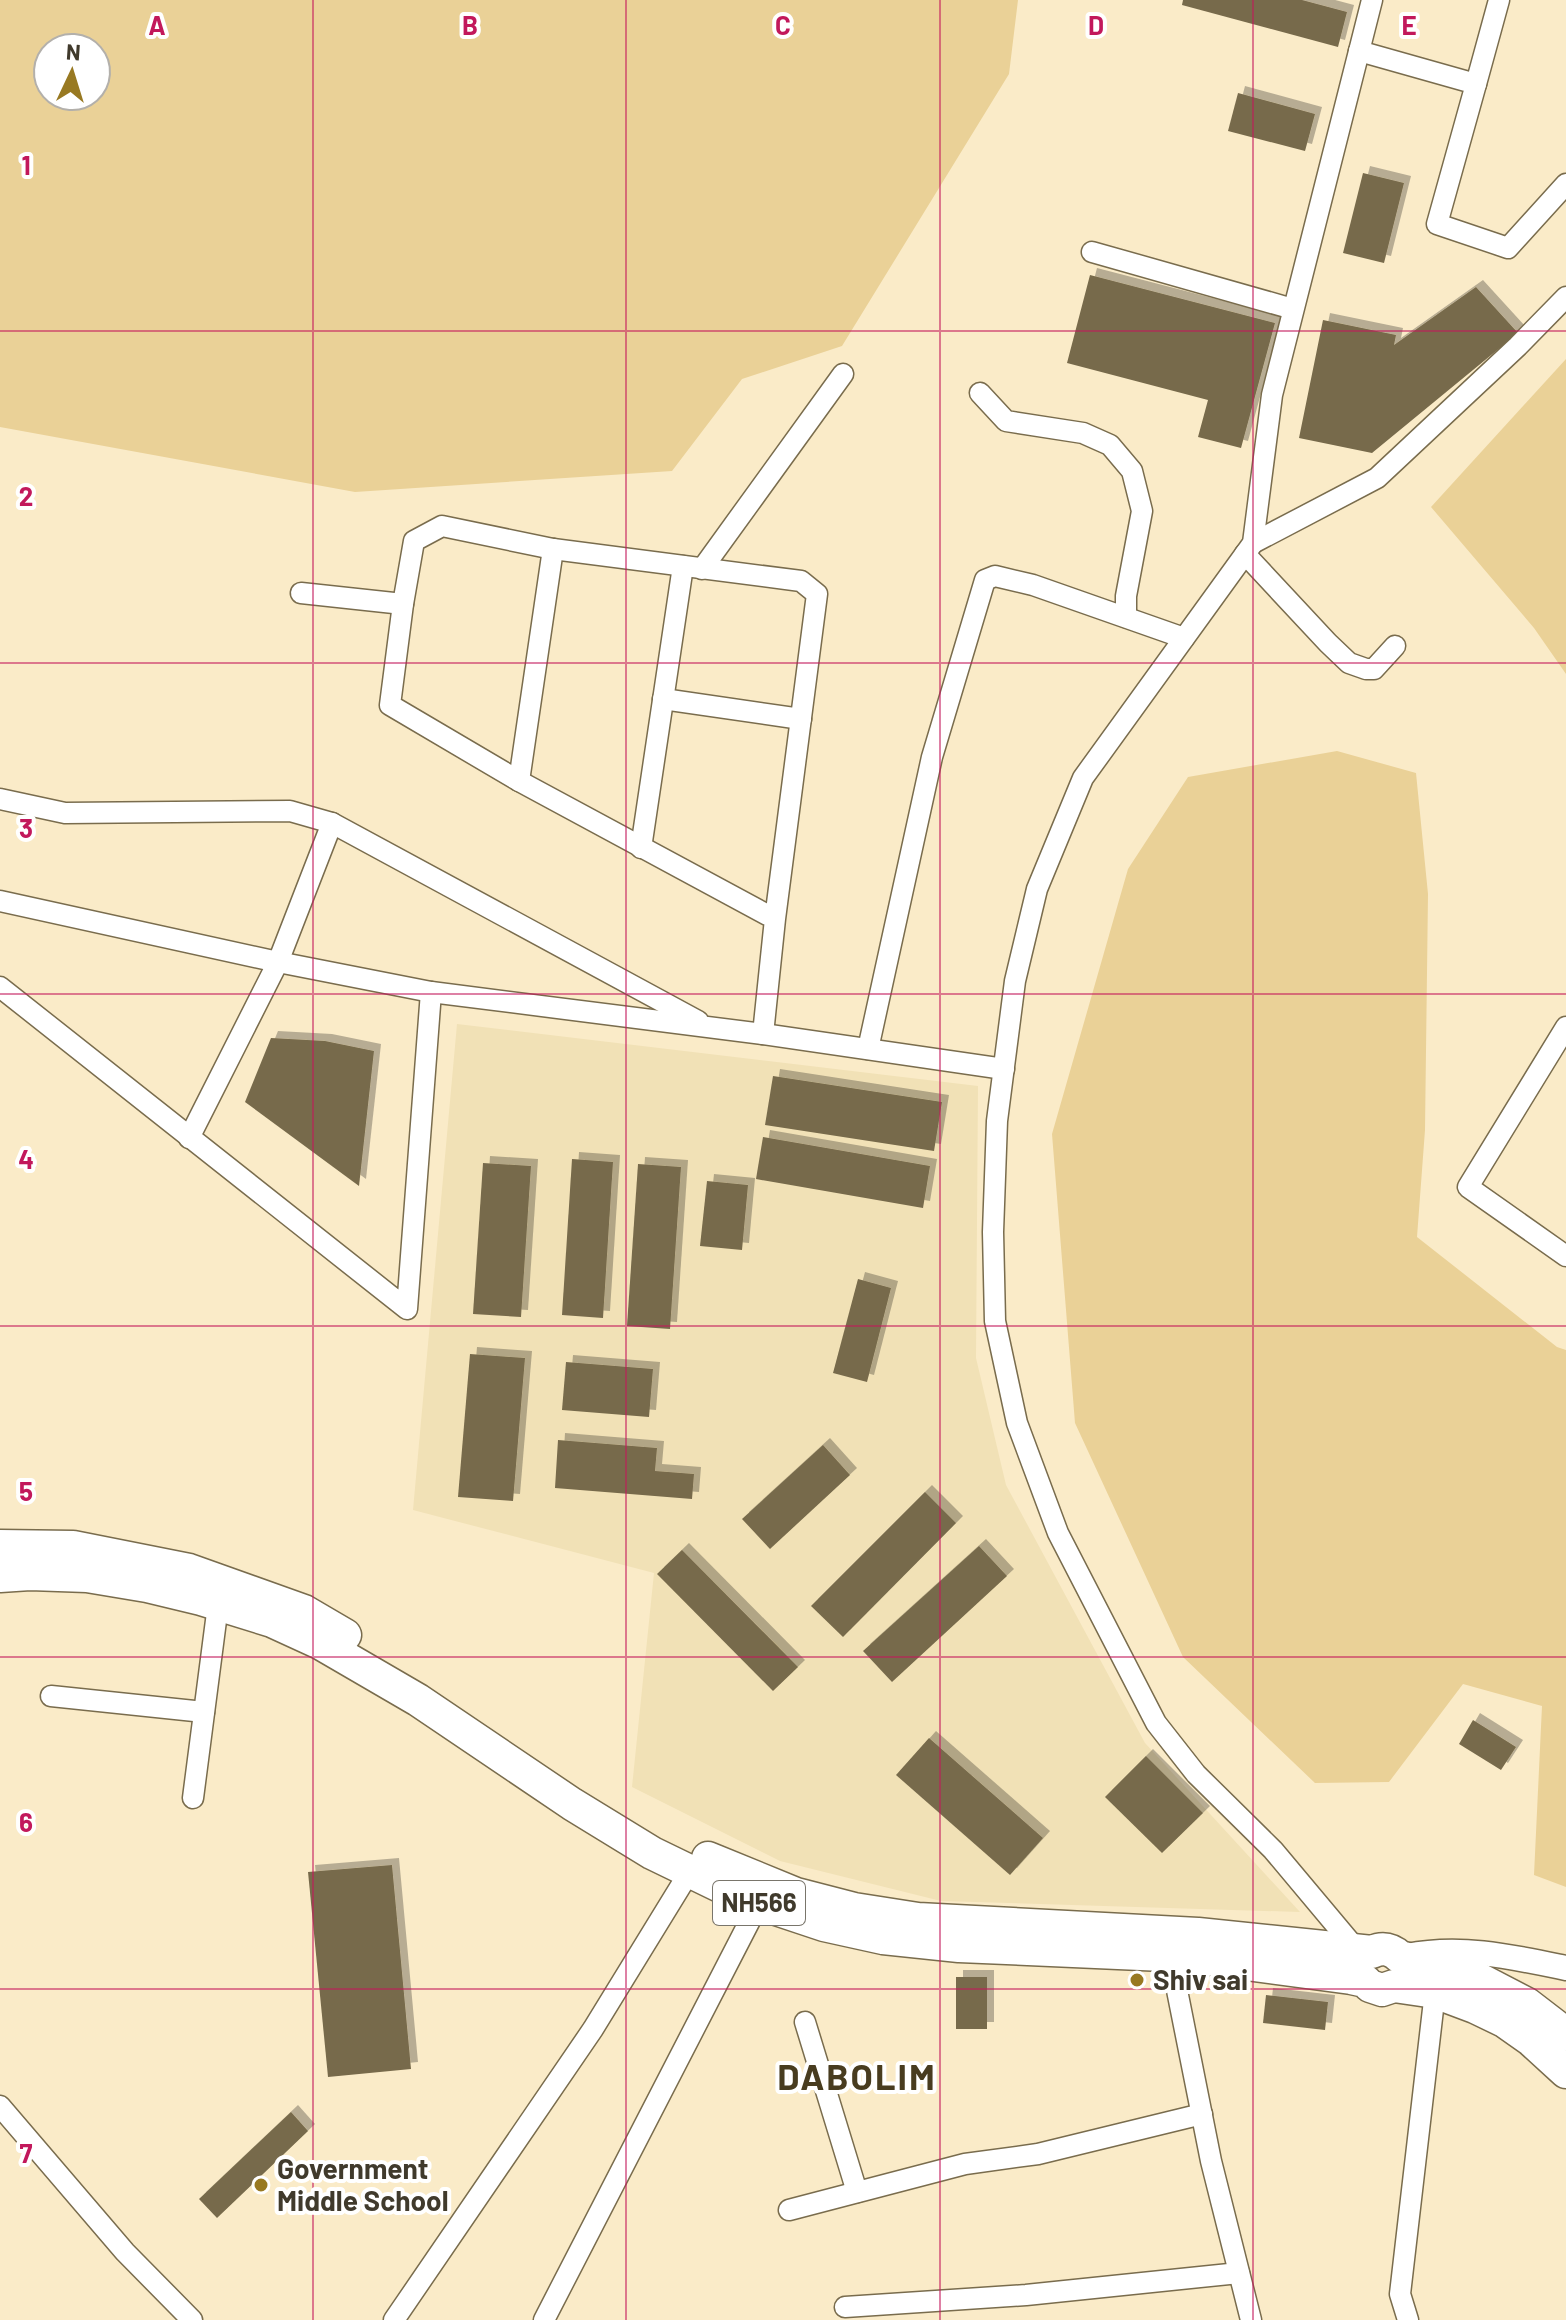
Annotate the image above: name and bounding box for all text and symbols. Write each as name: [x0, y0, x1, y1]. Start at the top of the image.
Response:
text: A: [148, 9, 166, 40]
text: B: [462, 9, 478, 40]
text: C: [775, 9, 791, 40]
text: D: [1088, 9, 1104, 40]
text: E: [1401, 9, 1417, 40]
north arrow: [32, 32, 112, 112]
text: N: [65, 38, 82, 65]
text: 1: [21, 149, 31, 180]
text: 2: [19, 480, 33, 511]
text: 3: [19, 812, 33, 843]
text: 4: [18, 1143, 34, 1174]
text: 5: [19, 1475, 33, 1506]
text: 6: [19, 1806, 33, 1837]
road number: NH566: [713, 1881, 805, 1925]
place label: Shiv sai: [1153, 1962, 1248, 1996]
marker: Shiv sai: [1128, 1971, 1146, 1989]
district label: DABOLIM: [777, 2054, 937, 2097]
text: 7: [20, 2137, 33, 2168]
place label: Government Middle School: [277, 2151, 449, 2217]
marker: Government Middle School: [252, 2176, 270, 2194]

